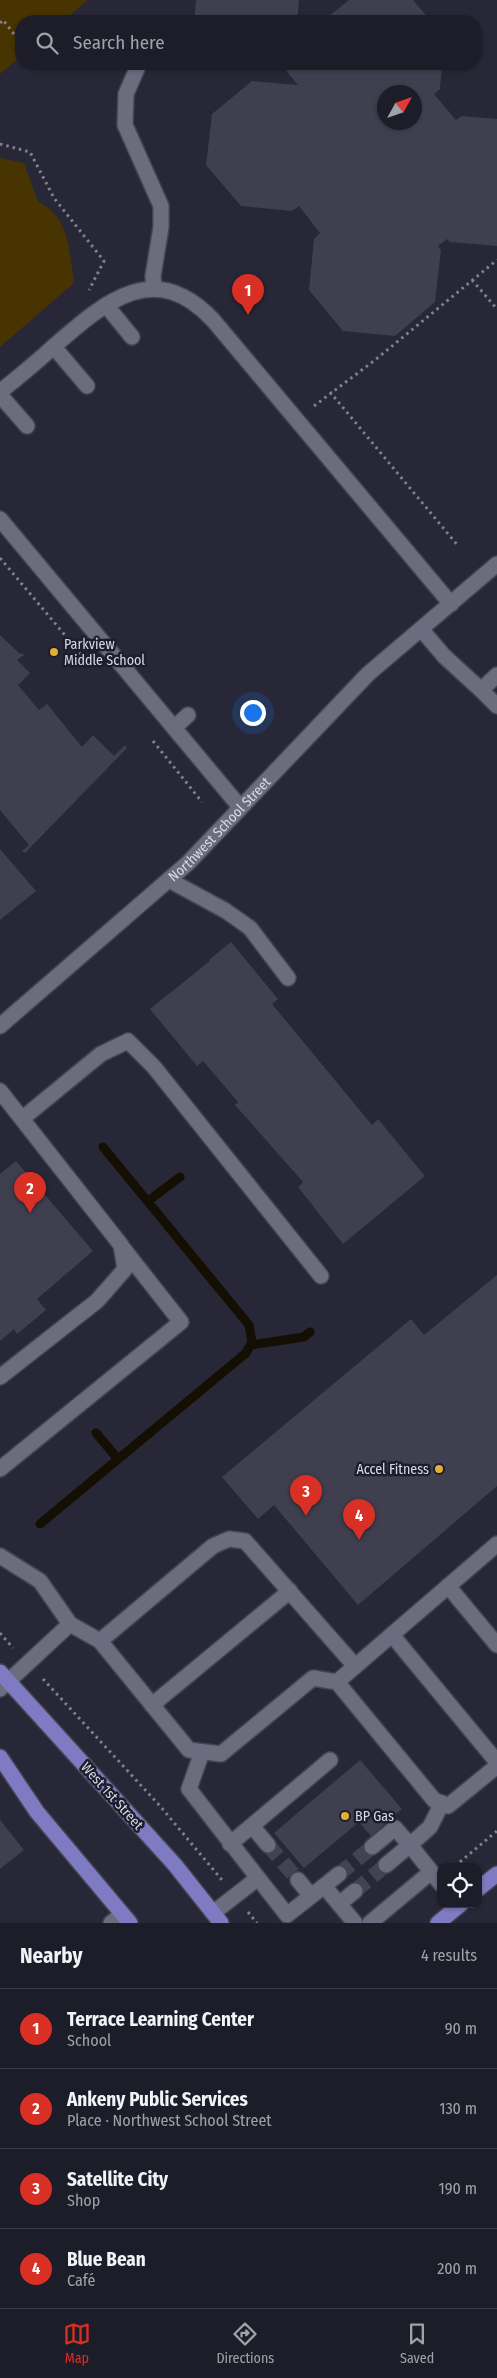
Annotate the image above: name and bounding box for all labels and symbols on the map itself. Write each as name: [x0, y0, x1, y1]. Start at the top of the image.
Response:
north arrow: [377, 85, 422, 130]
pin: 1: [232, 274, 264, 315]
place label: Parkview Middle School: [64, 636, 145, 669]
marker: Parkview Middle School: [48, 646, 60, 658]
your location: [240, 700, 266, 726]
street label: Northwest School Street: [165, 773, 274, 885]
pin: 2: [14, 1172, 46, 1213]
place label: Accel Fitness: [356, 1461, 429, 1478]
marker: Accel Fitness: [433, 1463, 445, 1475]
pin: 3: [290, 1475, 322, 1516]
pin: 4: [343, 1499, 375, 1540]
street label: West 1st Street: [77, 1759, 147, 1834]
place label: BP Gas: [355, 1808, 394, 1825]
marker: BP Gas: [339, 1810, 351, 1822]

